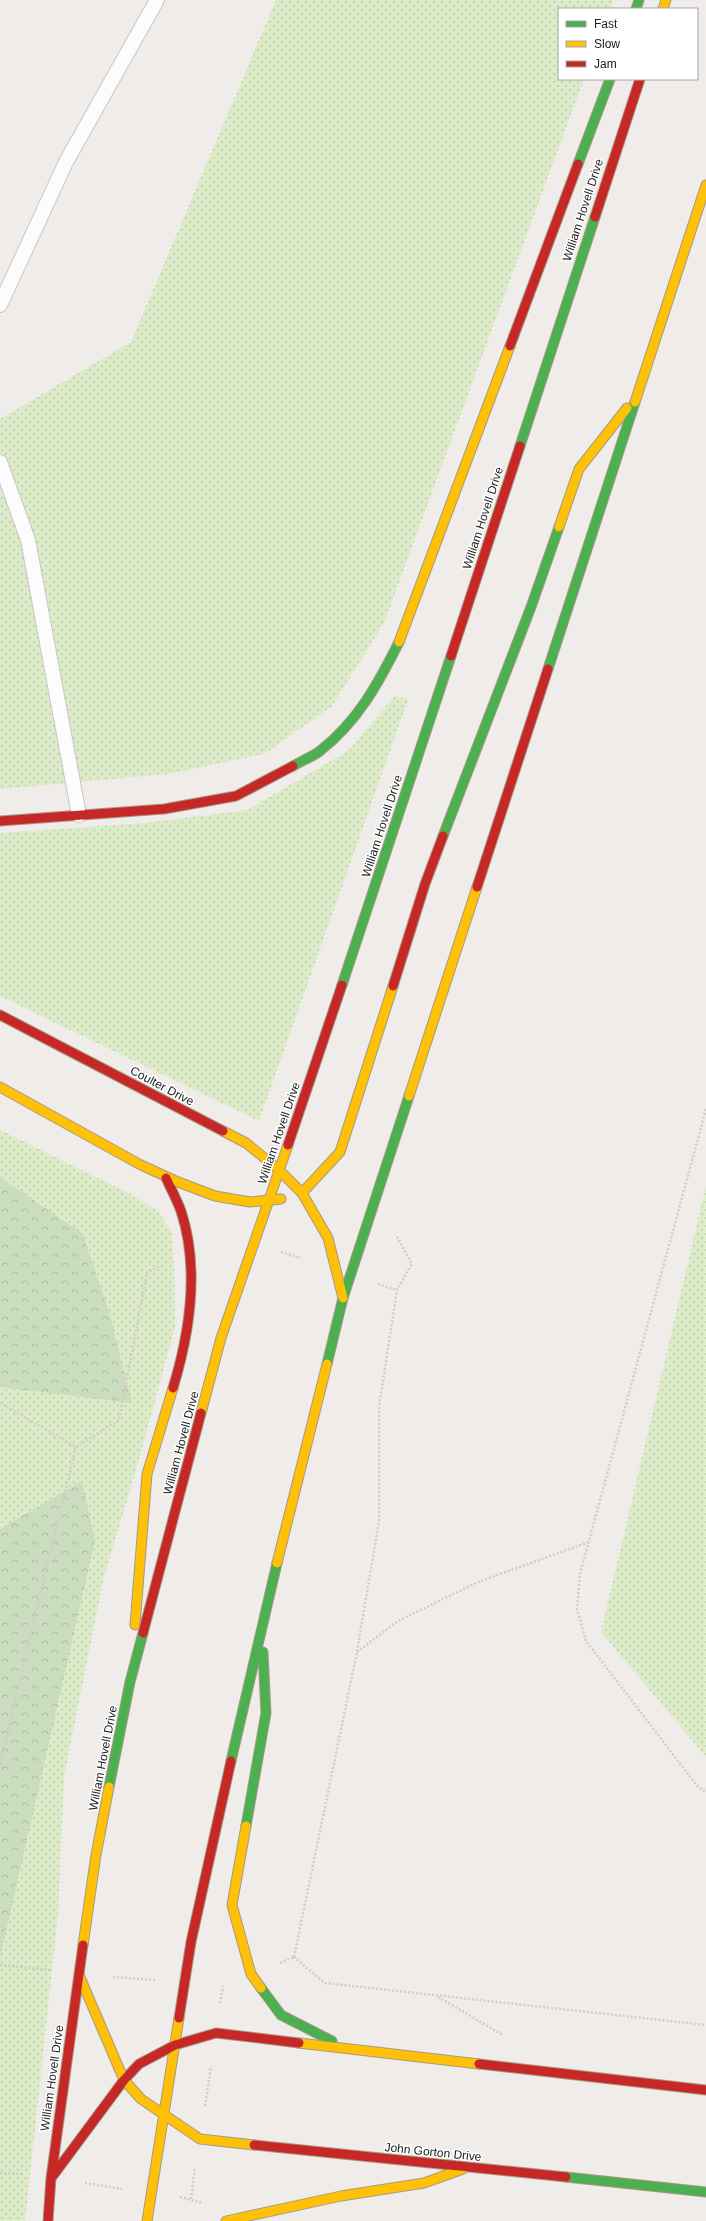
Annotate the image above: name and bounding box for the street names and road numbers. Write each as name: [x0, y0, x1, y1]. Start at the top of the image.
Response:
street label: William Hovell Drive: [560, 157, 606, 263]
street label: William Hovell Drive: [460, 465, 506, 571]
street label: William Hovell Drive: [359, 773, 405, 879]
street label: Coulter Drive: [128, 1063, 196, 1109]
street label: William Hovell Drive: [255, 1080, 303, 1186]
street label: William Hovell Drive: [160, 1389, 202, 1496]
street label: William Hovell Drive: [86, 1704, 120, 1812]
street label: William Hovell Drive: [38, 2024, 66, 2132]
street label: John Gorton Drive: [384, 2140, 482, 2164]

